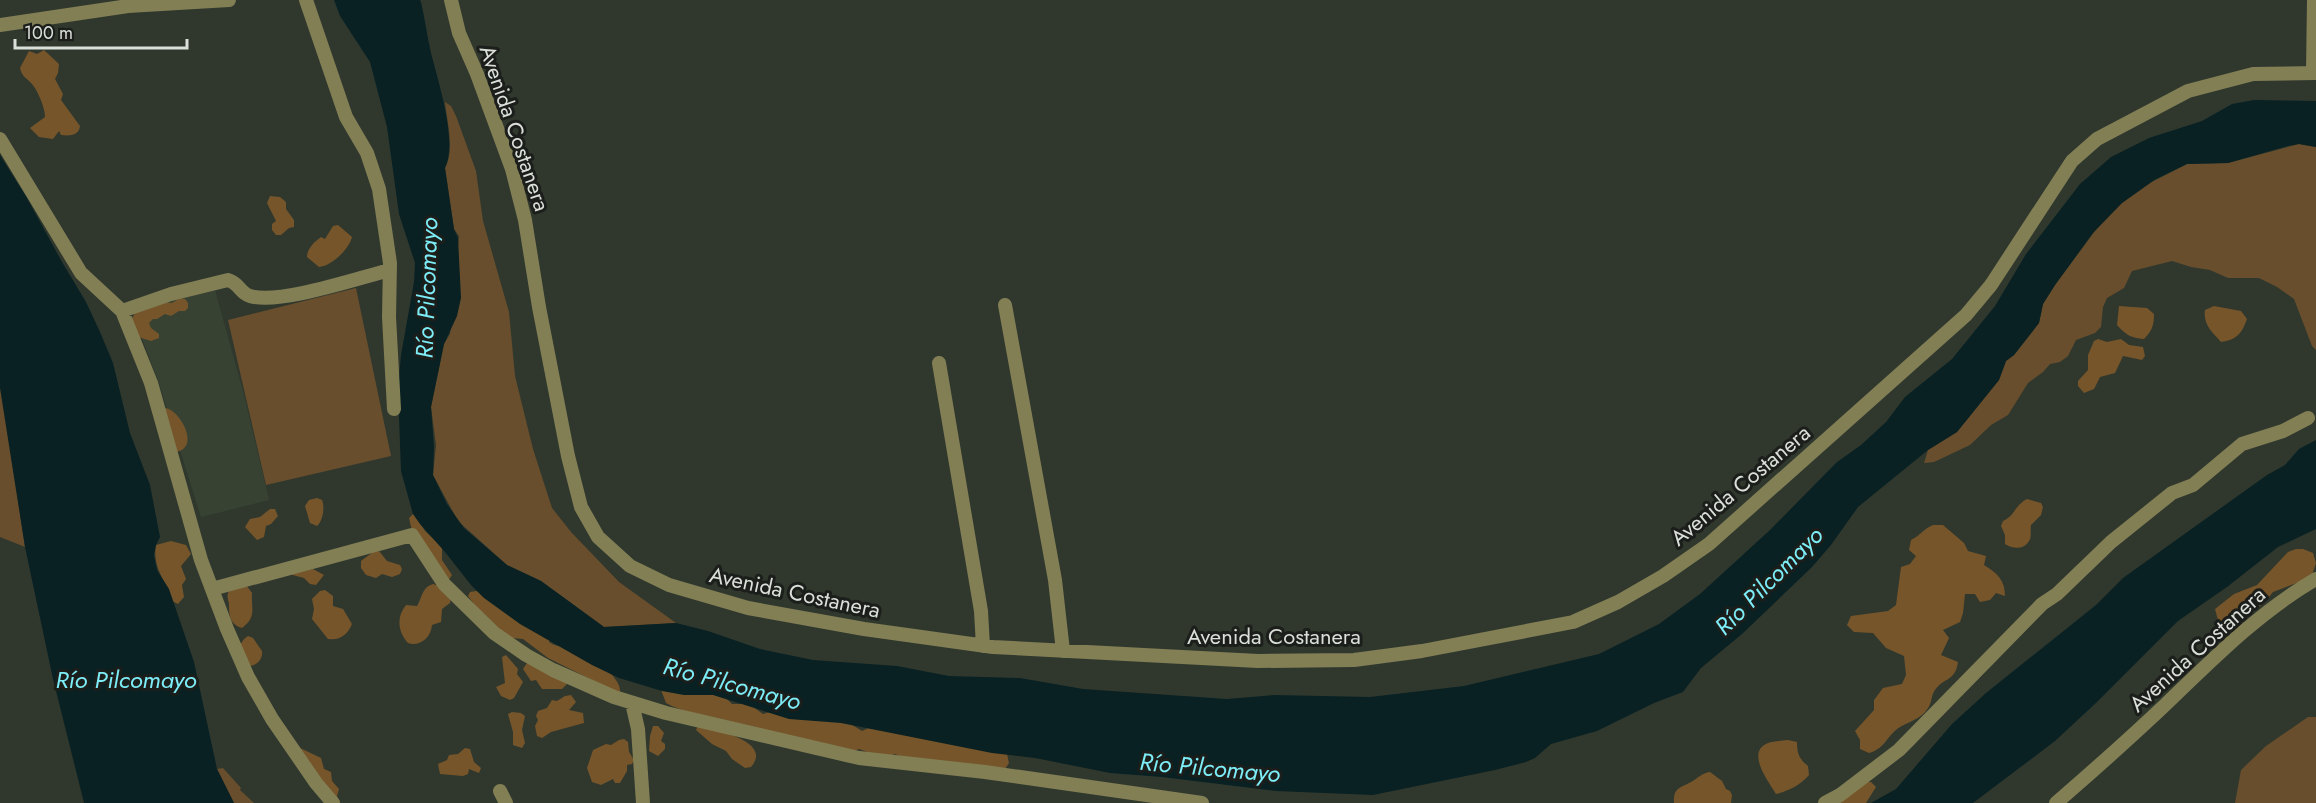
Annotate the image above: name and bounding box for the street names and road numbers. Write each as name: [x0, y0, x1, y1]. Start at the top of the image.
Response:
street label: Avenida Costanera: [472, 41, 558, 215]
street label: Avenida Costanera: [1663, 417, 1817, 553]
street label: Avenida Costanera: [707, 558, 883, 626]
street label: Avenida Costanera: [2122, 579, 2272, 719]
street label: Avenida Costanera: [1187, 620, 1361, 652]

